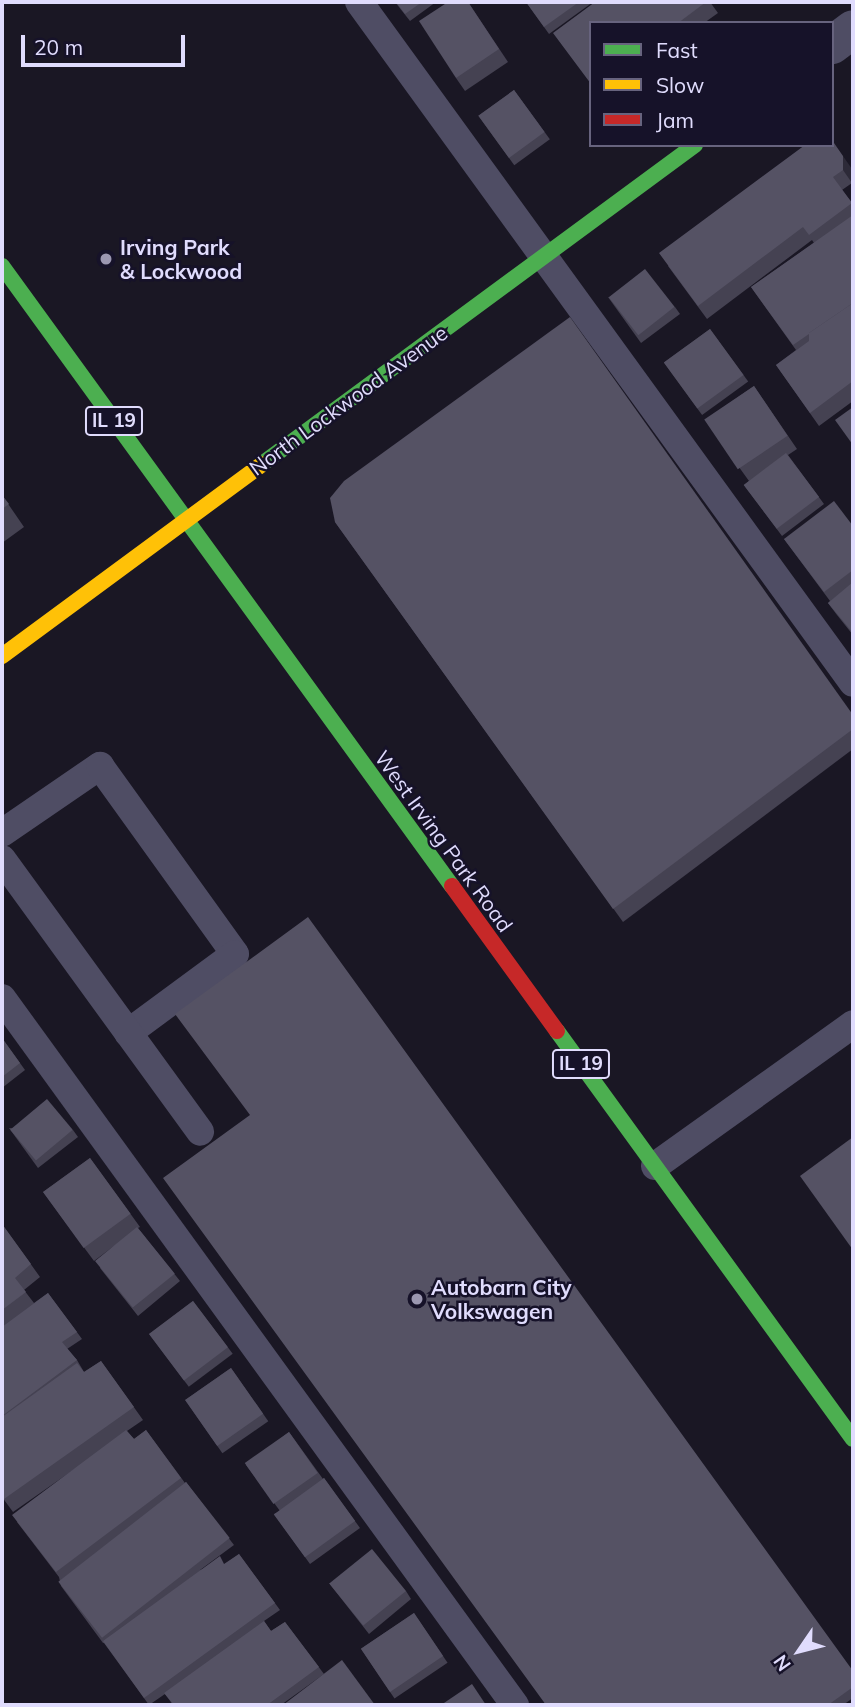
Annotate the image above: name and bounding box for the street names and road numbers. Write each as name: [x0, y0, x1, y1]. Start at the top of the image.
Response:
street label: North Lockwood Avenue: [244, 320, 452, 480]
road number: IL 19: [84, 406, 144, 436]
street label: West Irving Park Road: [370, 745, 518, 937]
road number: IL 19: [551, 1048, 611, 1080]

